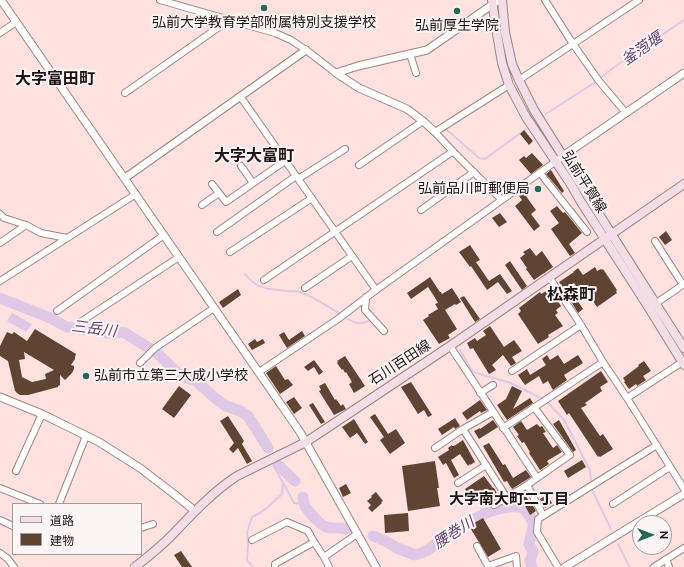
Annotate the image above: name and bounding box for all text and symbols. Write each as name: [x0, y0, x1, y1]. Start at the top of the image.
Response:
marker: 弘前大学教育学部附属特別支援学校: [259, 3, 269, 13]
marker: 弘前厚生学院: [452, 6, 462, 16]
place label: 弘前大学教育学部附属特別支援学校: [152, 15, 376, 31]
place label: 弘前厚生学院: [415, 18, 499, 34]
water label: 釜萢堰: [618, 29, 666, 69]
district label: 大字富田町: [15, 69, 95, 89]
district label: 大字大富町: [214, 146, 294, 166]
street label: 弘前平賀線: [558, 148, 610, 216]
place label: 弘前品川町郵便局: [418, 181, 530, 197]
marker: 弘前品川町郵便局: [533, 184, 543, 194]
district label: 松森町: [547, 285, 595, 305]
water label: 三岳川: [71, 317, 117, 341]
street label: 石川百田線: [366, 337, 434, 389]
place label: 弘前市立第三大成小学校: [94, 368, 248, 384]
marker: 弘前市立第三大成小学校: [81, 371, 91, 381]
district label: 大字南大町二丁目: [449, 490, 569, 508]
legend: [12, 503, 142, 555]
water label: 腰巻川: [430, 513, 478, 553]
text: 道路: [50, 514, 74, 528]
north arrow: [632, 515, 672, 555]
text: N: [657, 531, 670, 539]
text: 建物: [50, 534, 74, 548]

